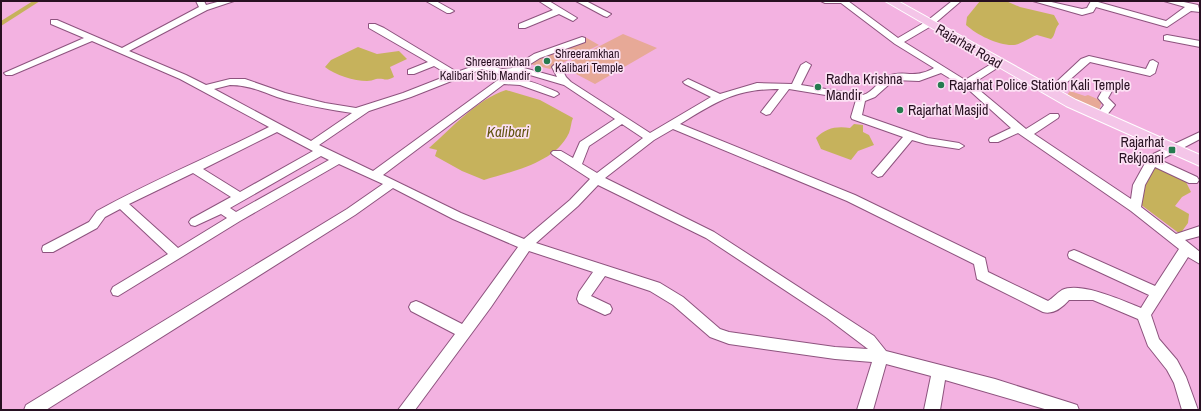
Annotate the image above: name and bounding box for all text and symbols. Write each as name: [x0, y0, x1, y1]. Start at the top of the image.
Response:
street label: Rajarhat Road: [932, 20, 1006, 72]
place label: Shreeramkhan Kalibari Temple: [555, 46, 623, 76]
place label: Shreeramkhan Kalibari Shib Mandir: [440, 54, 531, 84]
marker: Shreeramkhan Kalibari Temple: [542, 56, 552, 66]
marker: Shreeramkhan Kalibari Shib Mandir: [533, 64, 543, 74]
place label: Radha Krishna Mandir: [826, 70, 903, 104]
place label: Rajarhat Police Station Kali Temple: [949, 76, 1130, 94]
marker: Rajarhat Police Station Kali Temple: [936, 80, 946, 90]
marker: Radha Krishna Mandir: [813, 82, 823, 92]
place label: Rajarhat Masjid: [908, 101, 988, 119]
marker: Rajarhat Masjid: [895, 105, 905, 115]
water label: Kalibari: [487, 121, 530, 142]
place label: Rajarhat Rekjoani: [1119, 133, 1164, 167]
marker: Rajarhat Rekjoani: [1167, 145, 1177, 155]

